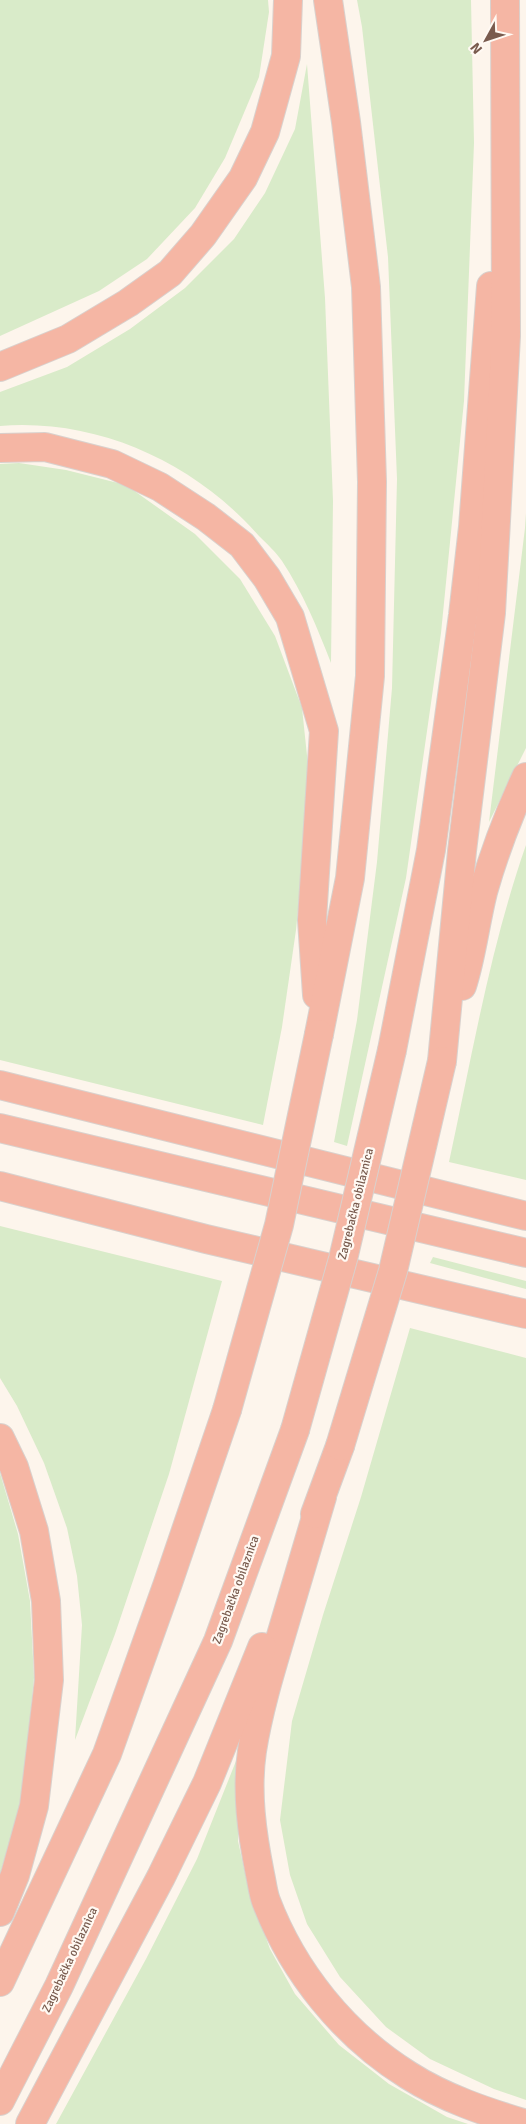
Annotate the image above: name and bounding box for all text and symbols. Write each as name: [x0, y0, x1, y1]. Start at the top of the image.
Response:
north arrow: [461, 15, 511, 65]
text: N: [467, 39, 486, 57]
street label: Zagrebačka obilaznica: [335, 1147, 377, 1261]
street label: Zagrebačka obilaznica: [209, 1534, 263, 1646]
street label: Zagrebačka obilaznica: [39, 1905, 101, 2015]

